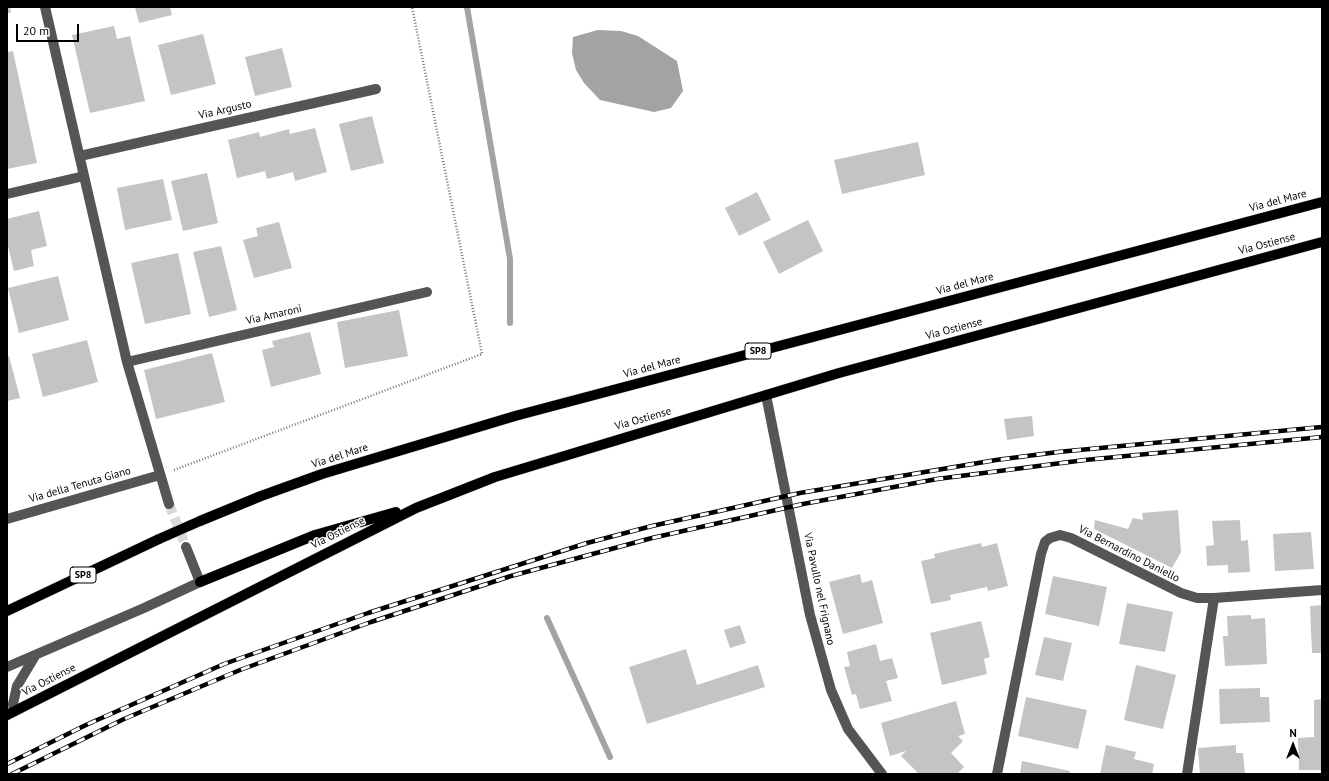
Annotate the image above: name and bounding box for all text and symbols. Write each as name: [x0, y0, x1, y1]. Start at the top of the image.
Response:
scale bar: [18, 16, 81, 42]
text: 20 m: [23, 23, 49, 38]
street label: Via Argusto: [197, 98, 253, 122]
street label: Via del Mare: [1248, 187, 1308, 215]
street label: Via Ostiense: [1237, 230, 1297, 258]
street label: Via del Mare: [935, 270, 995, 298]
street label: Via Amaroni: [245, 302, 303, 328]
street label: Via Ostiense: [924, 315, 984, 343]
road number: SP8: [745, 343, 771, 359]
street label: Via del Mare: [622, 353, 682, 381]
street label: Via Ostiense: [613, 405, 673, 433]
street label: Via del Mare: [310, 441, 370, 471]
street label: Via della Tenuta Giano: [28, 464, 132, 506]
street label: Via Ostiense: [309, 514, 367, 552]
street label: Via Bernardino Daniello: [1076, 523, 1182, 585]
street label: Via Pavullo nel Frignano: [801, 532, 837, 646]
road number: SP8: [70, 567, 96, 583]
street label: Via Ostiense: [20, 661, 78, 699]
north arrow: [1273, 725, 1313, 765]
text: N: [1289, 726, 1297, 740]

